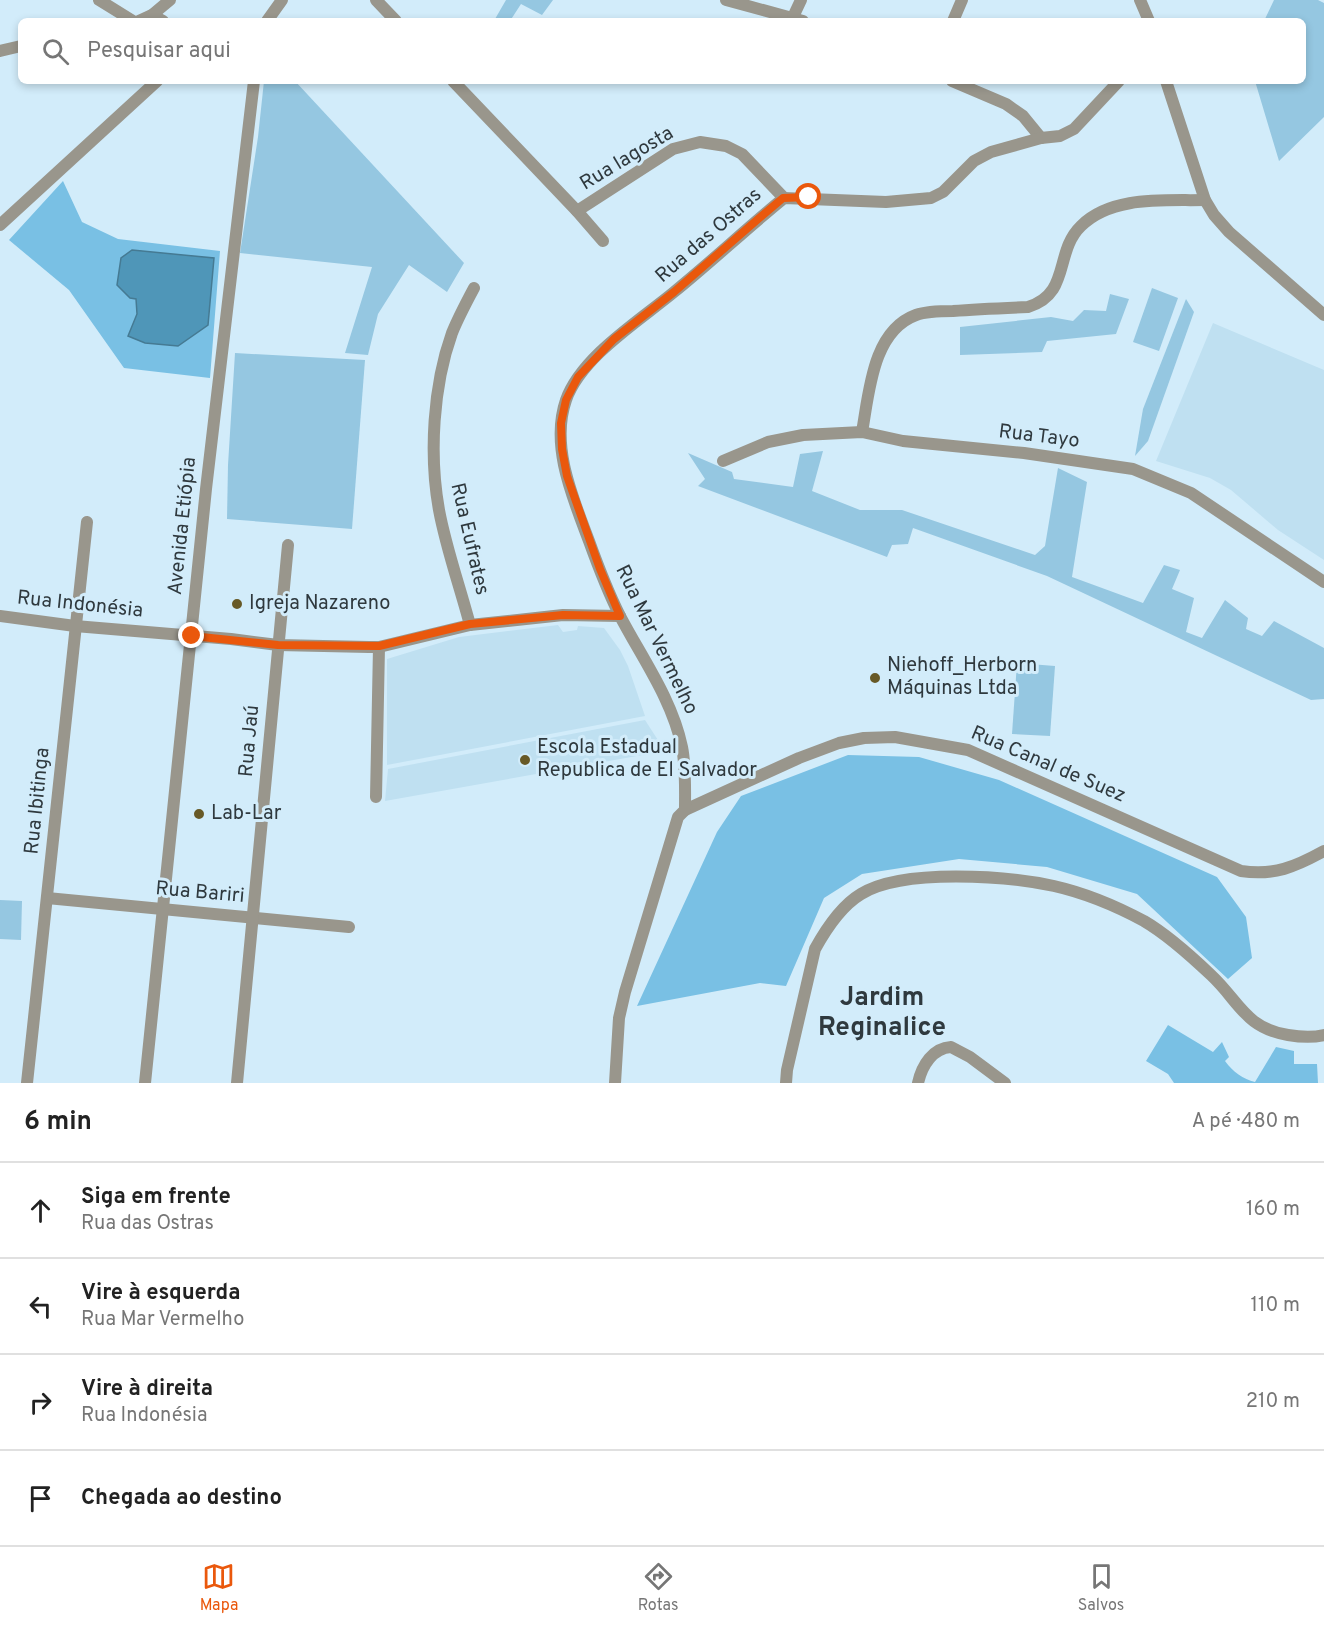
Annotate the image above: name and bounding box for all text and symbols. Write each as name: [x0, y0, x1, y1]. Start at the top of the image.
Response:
search box: [18, 18, 1306, 84]
icon: search: [39, 35, 72, 68]
text: Pesquisar aqui: [87, 38, 231, 65]
street label: Rua lagosta: [575, 121, 679, 197]
street label: Rua das Ostras: [650, 183, 768, 289]
route start: [795, 183, 821, 209]
street label: Rua Tayo: [997, 419, 1081, 455]
street label: Avenida Etiópia: [163, 456, 203, 596]
street label: Rua Eufrates: [443, 480, 495, 598]
street label: Rua Mar Vermelho: [609, 561, 703, 719]
street label: Rua Indonésia: [16, 585, 144, 625]
place label: Igreja Nazareno: [249, 591, 390, 617]
marker: Igreja Nazareno: [230, 597, 244, 611]
route end: [178, 622, 204, 648]
place label: Niehoff_Herborn Máquinas Ltda: [887, 653, 1037, 702]
marker: Niehoff_Herborn Máquinas Ltda: [868, 671, 882, 685]
street label: Rua Jaú: [234, 704, 266, 778]
street label: Rua Canal de Suez: [967, 721, 1129, 809]
place label: Escola Estadual Republica de El Salvador: [537, 735, 757, 784]
street label: Rua Ibitinga: [19, 746, 57, 856]
marker: Escola Estadual Republica de El Salvador: [518, 753, 532, 767]
place label: Lab-Lar: [211, 801, 282, 827]
marker: Lab-Lar: [192, 807, 206, 821]
street label: Rua Bariri: [154, 876, 246, 910]
district label: Jardim Reginalice: [818, 982, 946, 1045]
text: 6 min: [24, 1106, 92, 1139]
text: A pé · 480 m: [1192, 1109, 1300, 1135]
text: Siga em frente: [81, 1184, 231, 1211]
icon: ahead: [24, 1194, 57, 1227]
text: 160 m: [1246, 1197, 1300, 1223]
text: Rua das Ostras: [81, 1211, 214, 1237]
text: Vire à esquerda: [81, 1280, 240, 1307]
icon: left: [24, 1290, 57, 1323]
text: 110 m: [1251, 1293, 1300, 1319]
text: Rua Mar Vermelho: [81, 1307, 244, 1333]
text: Vire à direita: [81, 1376, 213, 1403]
icon: right: [24, 1386, 57, 1419]
text: 210 m: [1246, 1389, 1300, 1415]
text: Rua Indonésia: [81, 1403, 207, 1429]
icon: arrive: [24, 1482, 57, 1515]
text: Chegada ao destino: [81, 1485, 282, 1512]
tab: Mapa: [200, 1560, 238, 1616]
tab: Rotas: [638, 1560, 678, 1616]
tab: Salvos: [1078, 1560, 1124, 1616]

